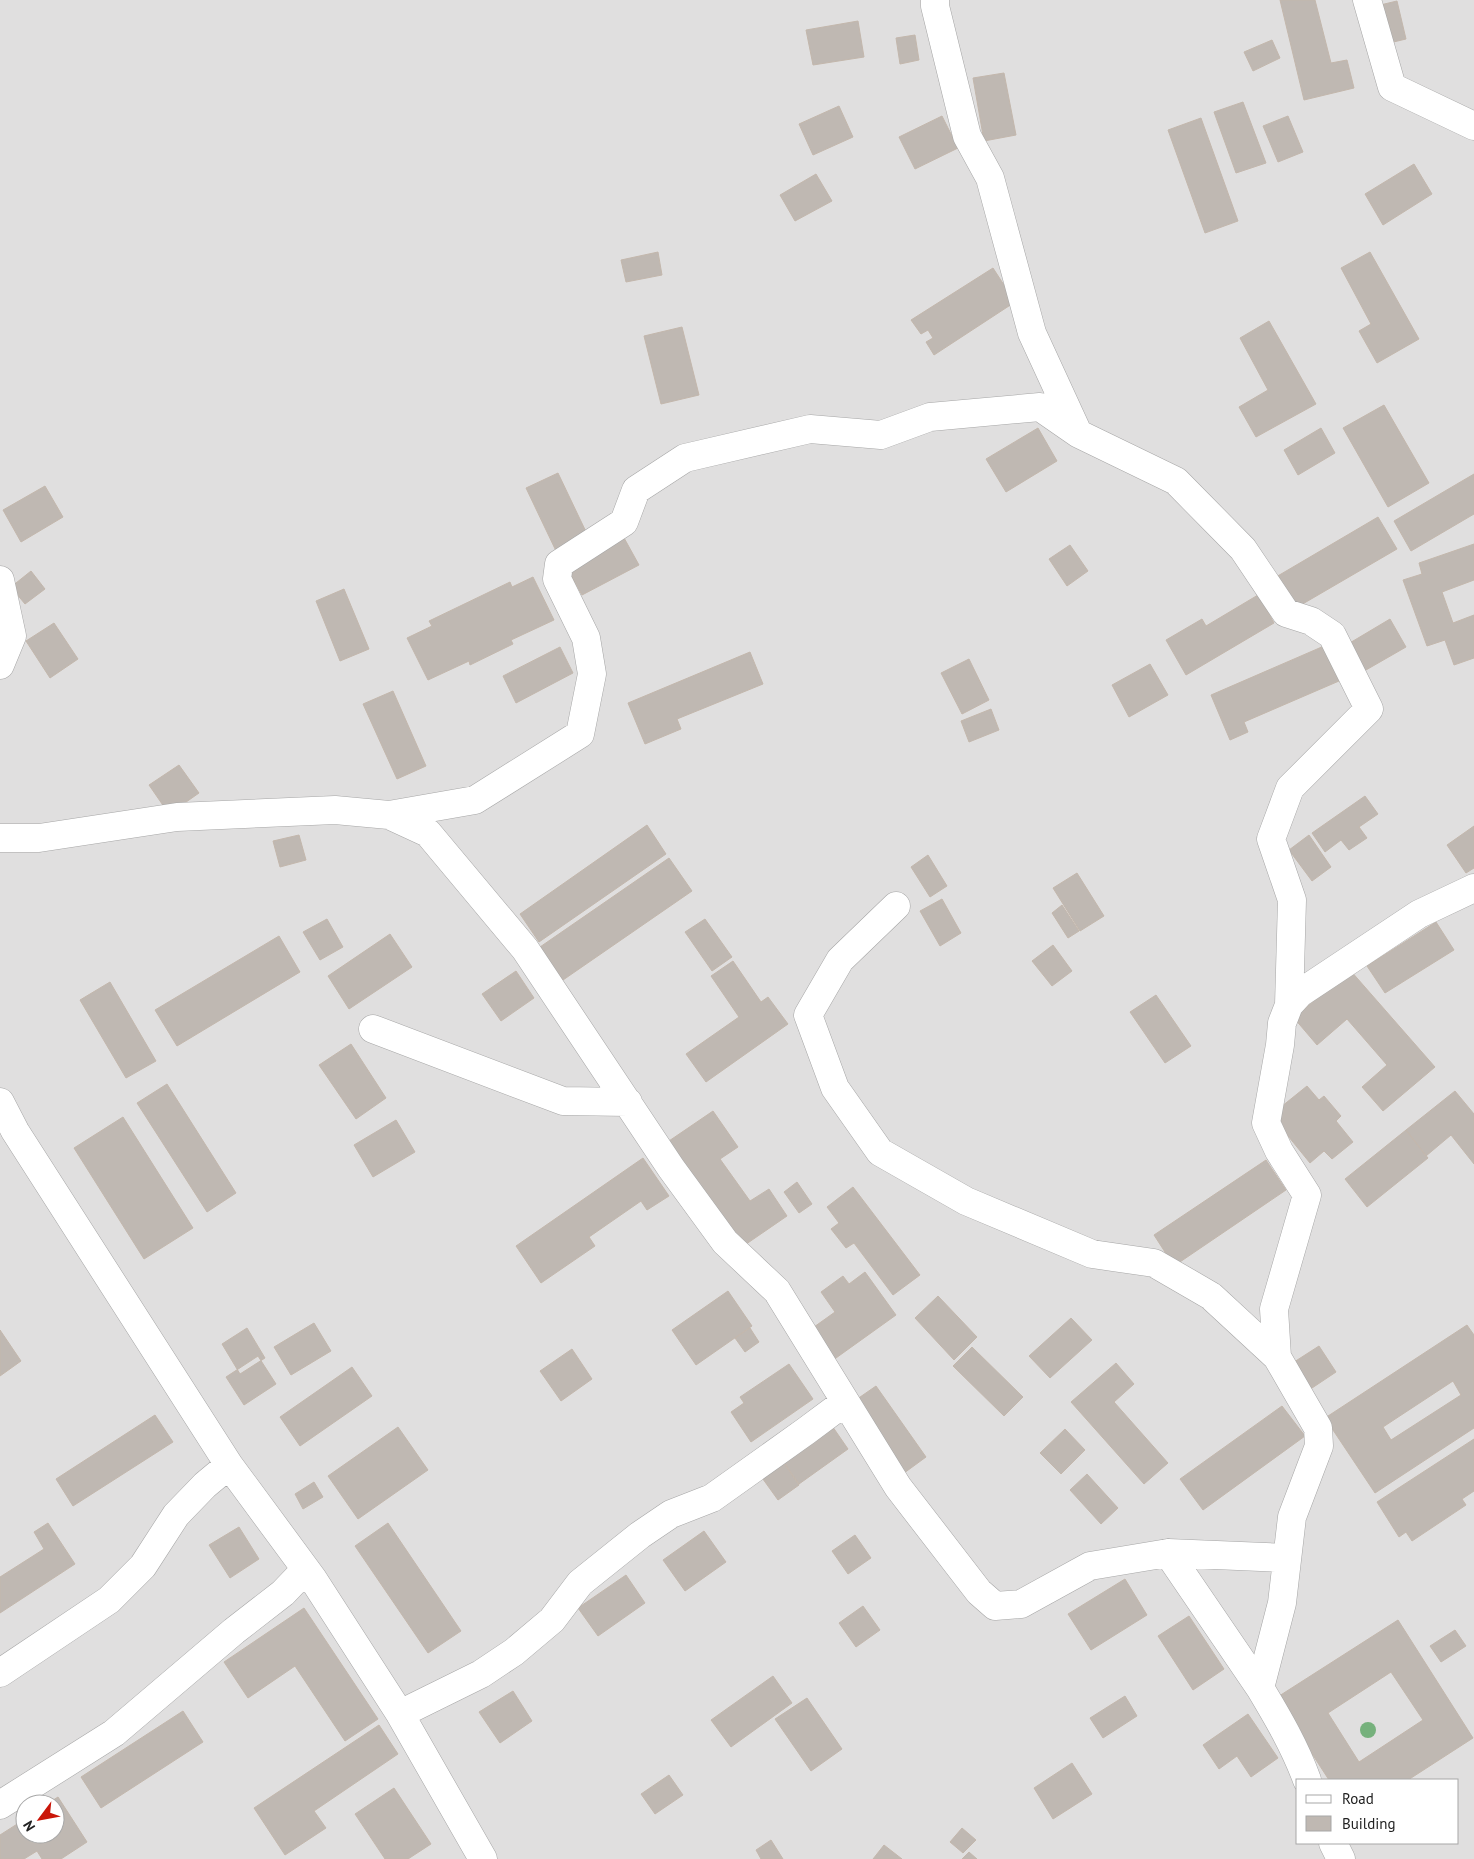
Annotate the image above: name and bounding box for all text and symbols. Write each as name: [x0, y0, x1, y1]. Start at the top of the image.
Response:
legend: [1296, 1779, 1459, 1844]
text: Road: [1342, 1789, 1374, 1808]
north arrow: [15, 1794, 65, 1844]
text: Building: [1342, 1814, 1396, 1833]
text: N: [19, 1817, 39, 1835]

